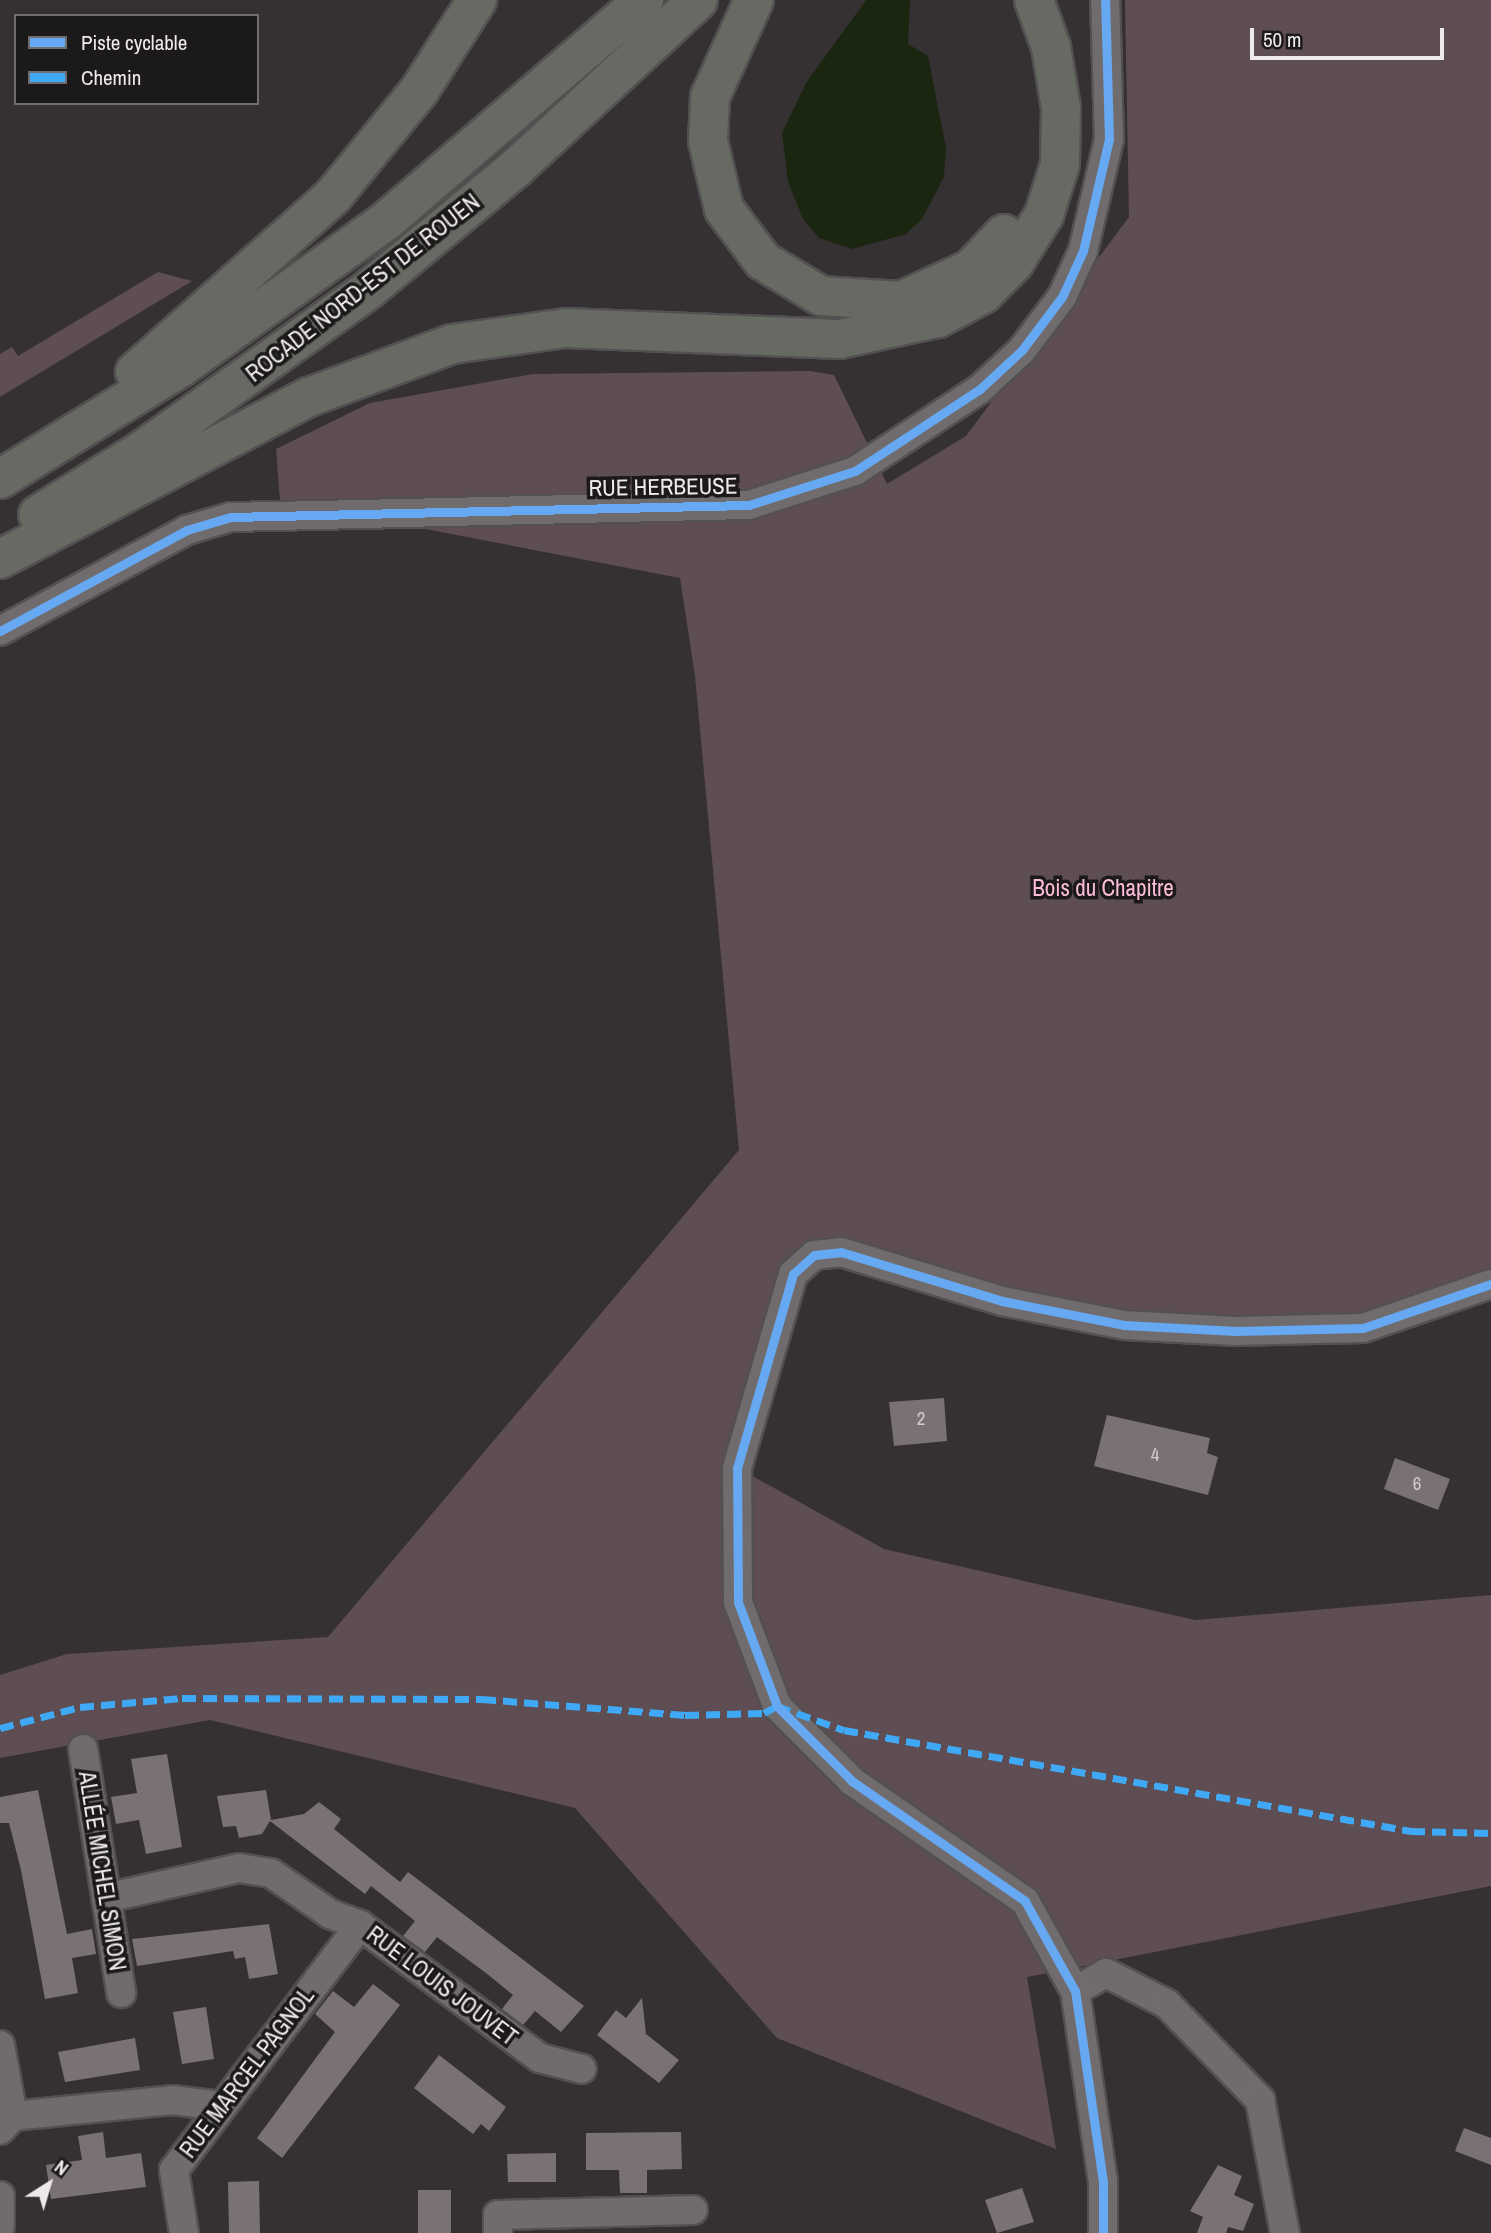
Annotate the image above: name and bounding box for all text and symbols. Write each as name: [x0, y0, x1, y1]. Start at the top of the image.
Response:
legend: [14, 14, 259, 105]
scale bar: [1253, 14, 1447, 58]
text: 50 m: [1263, 25, 1301, 54]
text: Piste cyclable: [81, 28, 187, 57]
text: Chemin: [81, 63, 141, 92]
street label: ROCADE NORD-EST DE ROUEN: [241, 188, 485, 388]
street label: RUE HERBEUSE: [588, 472, 738, 502]
park label: Bois du Chapitre: [1032, 874, 1174, 902]
house number: 2: [917, 1408, 925, 1430]
house number: 4: [1151, 1444, 1159, 1466]
house number: 6: [1413, 1473, 1421, 1495]
street label: ALLÉE MICHEL SIMON: [73, 1769, 131, 1973]
street label: RUE LOUIS JOUVET: [361, 1920, 523, 2052]
street label: RUE MARCEL PAGNOL: [174, 1982, 320, 2164]
north arrow: [14, 2149, 84, 2219]
text: N: [49, 2153, 74, 2181]

